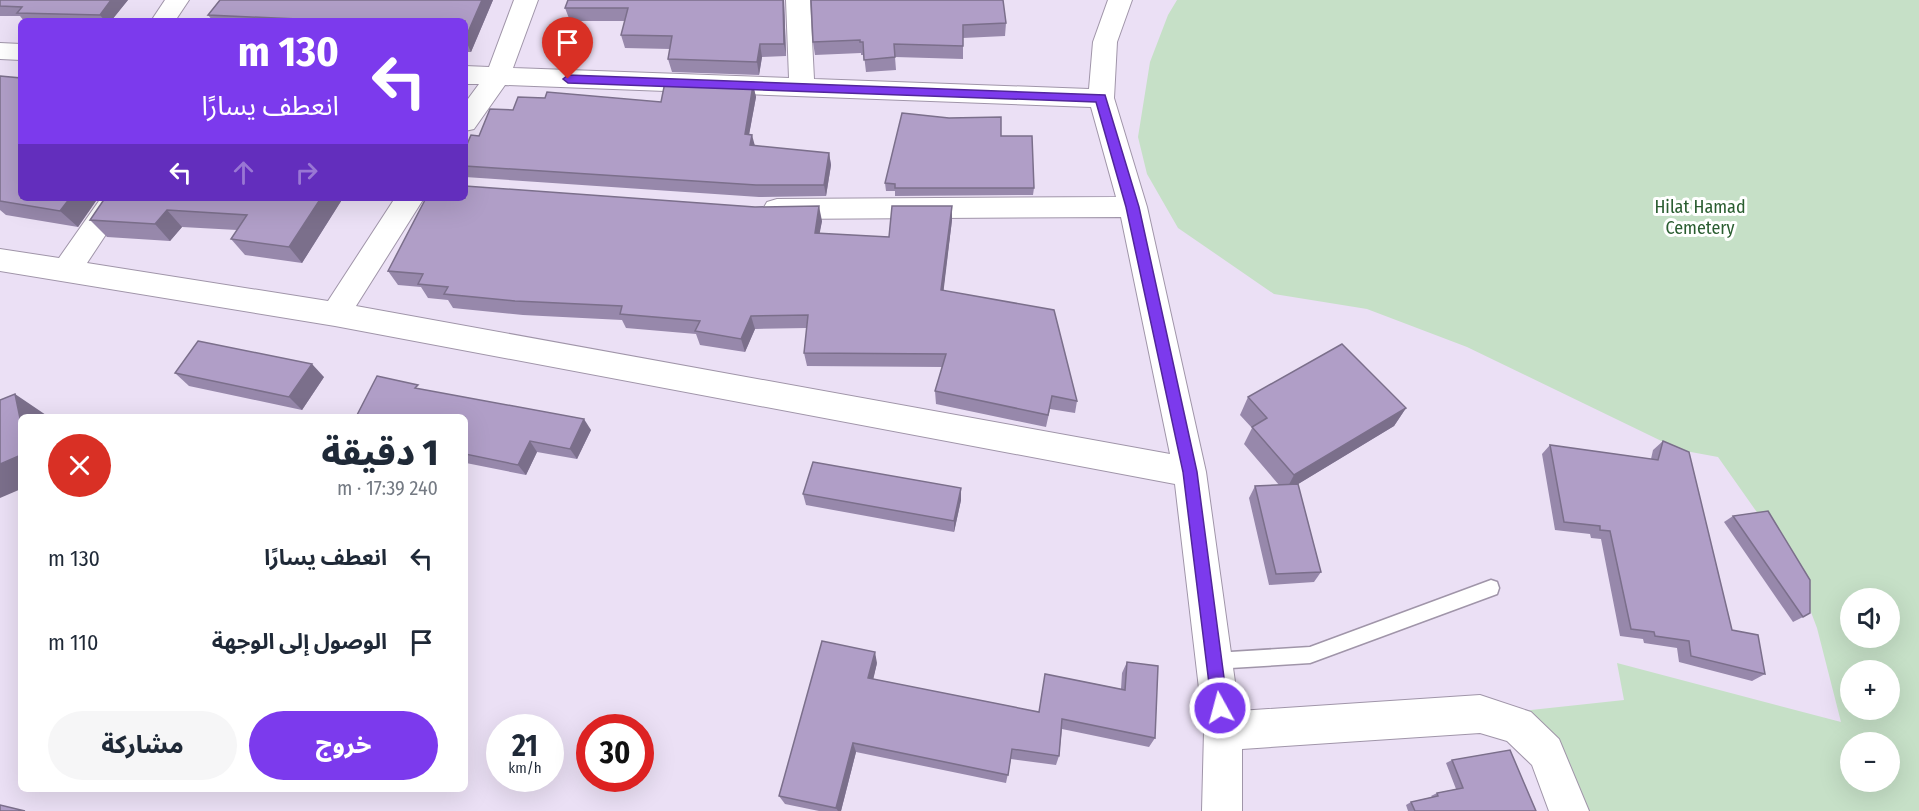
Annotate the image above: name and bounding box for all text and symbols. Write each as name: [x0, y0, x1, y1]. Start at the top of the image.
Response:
pin: [542, 17, 593, 79]
icon: arrive: [551, 26, 584, 59]
text: 130 m: [238, 27, 339, 77]
icon: left: [360, 42, 438, 120]
text: انعطف يسارًا: [202, 90, 339, 122]
icon: left: [164, 156, 197, 189]
icon: ahead: [227, 156, 260, 189]
icon: right: [290, 156, 323, 189]
park label: Hilat Hamad Cemetery: [1654, 196, 1746, 239]
text: 1 دقيقة: [321, 431, 438, 475]
button: close: [48, 434, 111, 497]
text: 240 m · 17:39: [337, 476, 438, 500]
icon: left: [405, 542, 438, 575]
text: انعطف يسارًا: [264, 544, 387, 571]
text: 130 m: [48, 545, 100, 572]
map controls: [1840, 588, 1900, 792]
button: sound: [1840, 588, 1900, 648]
icon: arrive: [405, 626, 438, 659]
text: الوصول إلى الوجهة: [212, 628, 387, 655]
text: 110 m: [48, 629, 98, 656]
button: +: [1840, 660, 1900, 720]
position arrow: [1188, 676, 1252, 740]
button: مشاركة: [48, 711, 237, 780]
button: خروج: [249, 711, 438, 780]
speed limit sign: 30: [576, 714, 654, 792]
text: 21: [512, 728, 538, 764]
button: −: [1840, 732, 1900, 792]
text: km/h: [508, 759, 542, 777]

